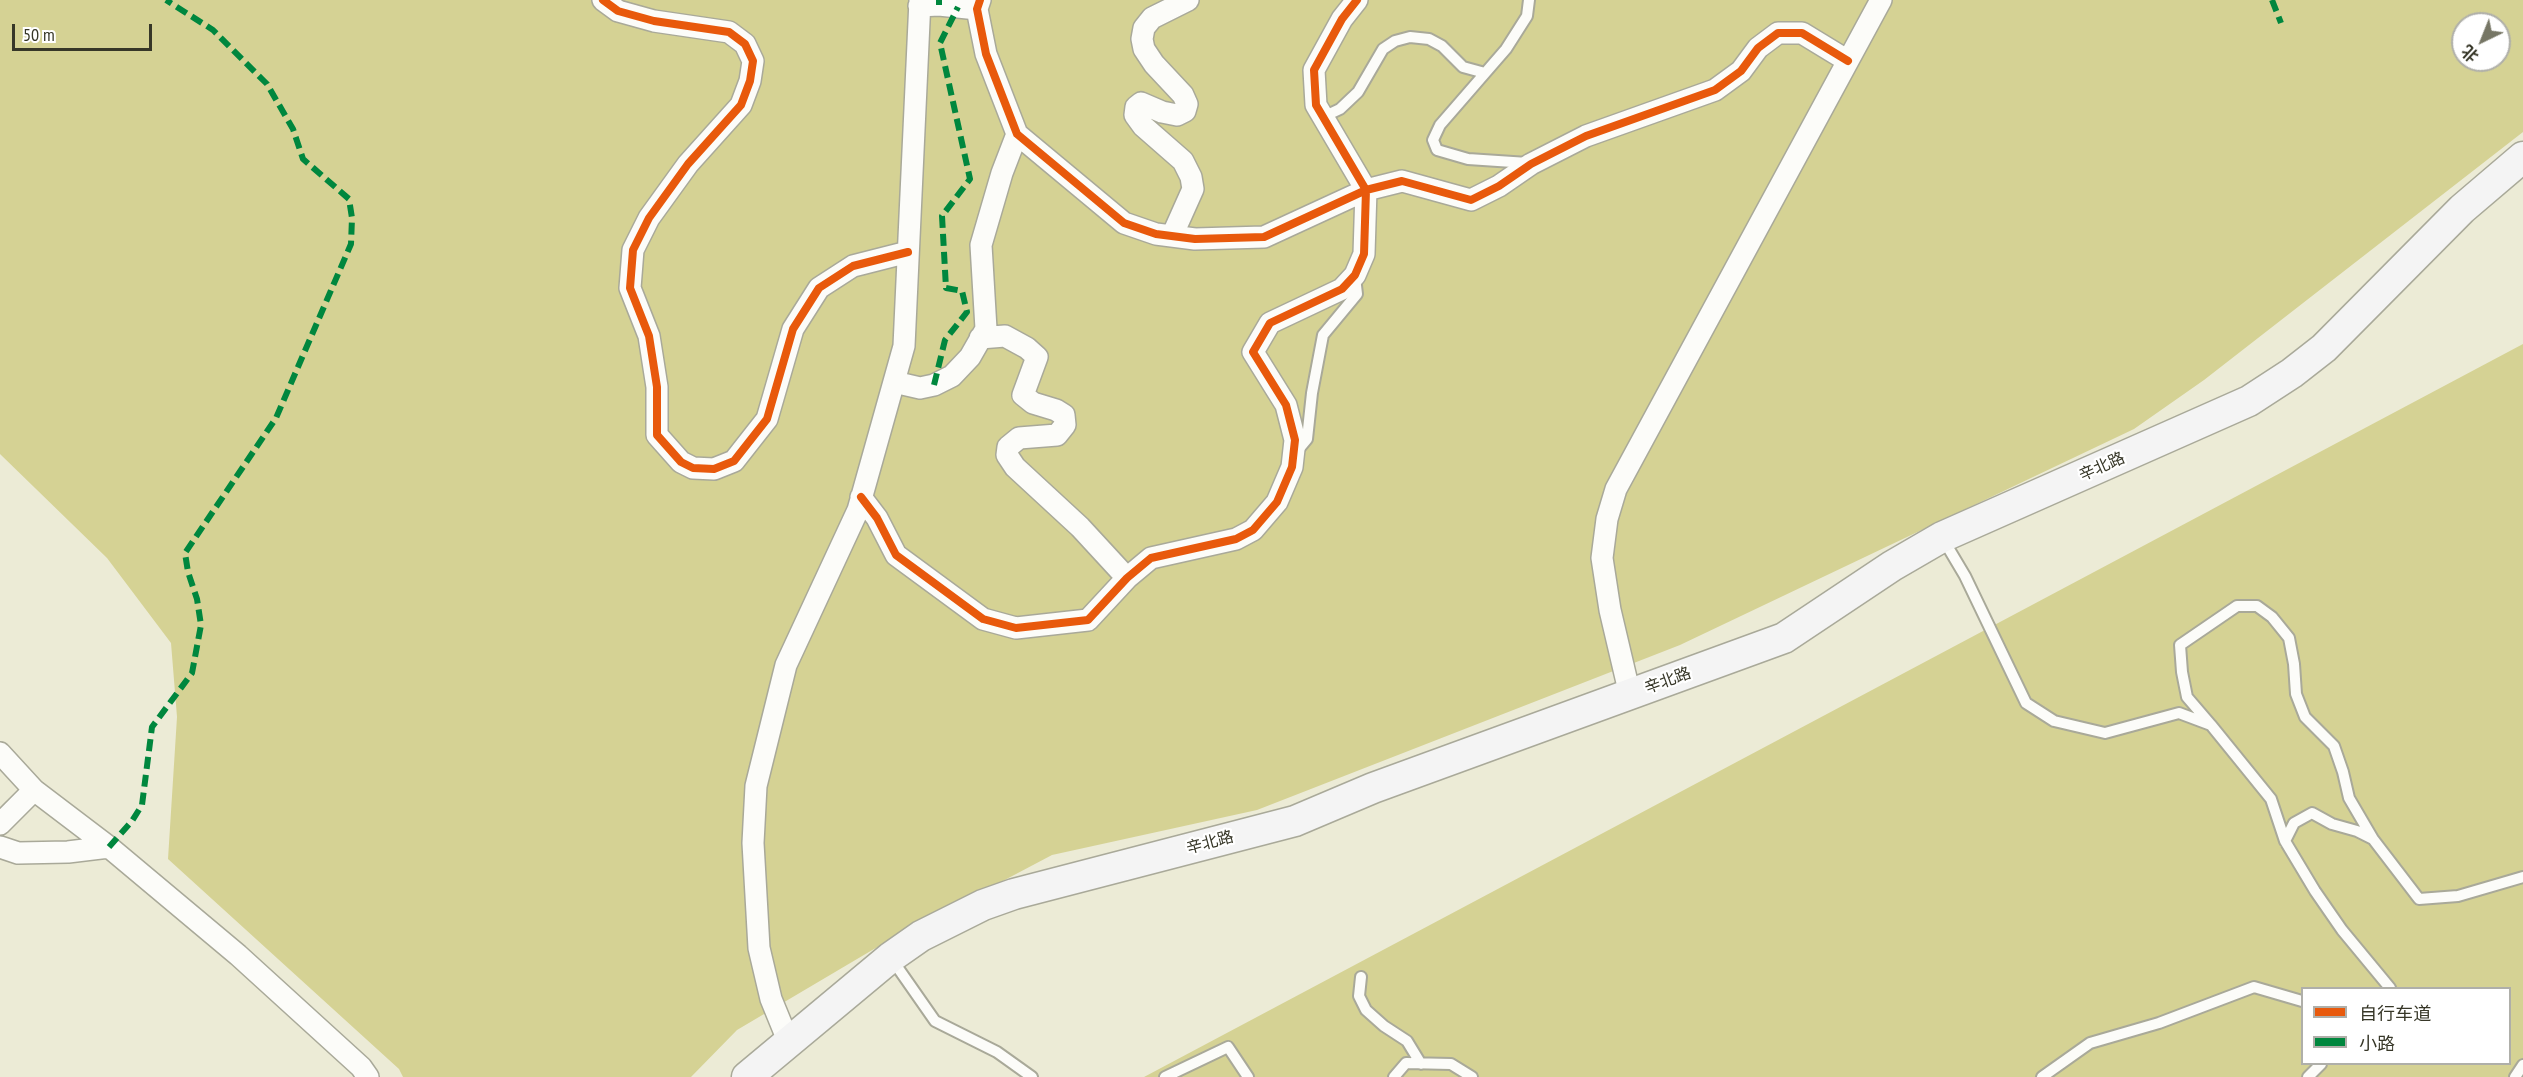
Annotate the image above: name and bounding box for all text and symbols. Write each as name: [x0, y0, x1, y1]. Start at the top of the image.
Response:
scale bar: [15, 12, 154, 50]
north arrow: [2451, 12, 2511, 72]
text: 50 m: [23, 23, 55, 46]
text: 北: [2457, 41, 2483, 66]
street label: 辛北路: [2076, 448, 2128, 486]
street label: 辛北路: [1642, 664, 1694, 698]
street label: 辛北路: [1184, 828, 1236, 858]
legend: [2301, 987, 2511, 1065]
text: 自行车道: [2359, 1002, 2431, 1025]
text: 小路: [2359, 1032, 2395, 1055]

